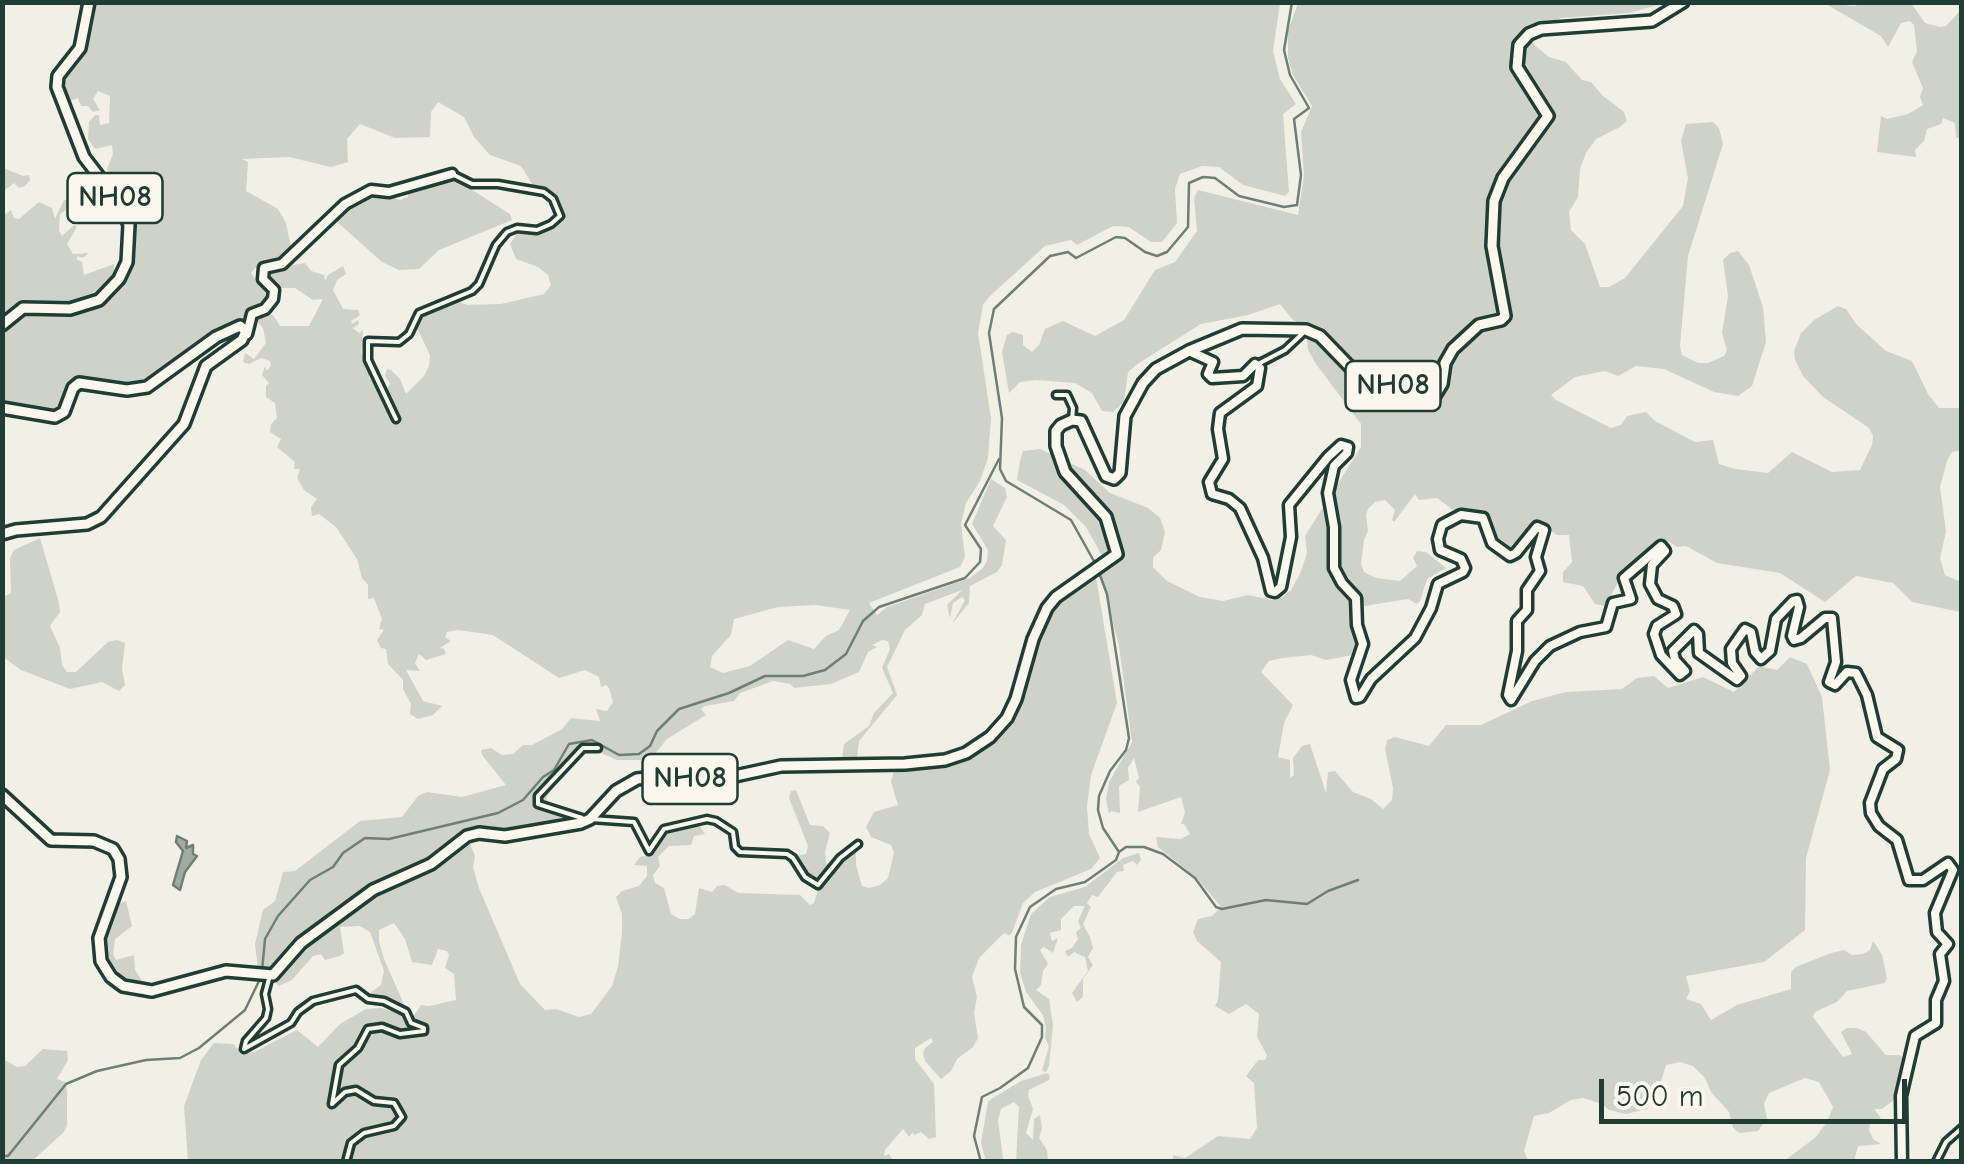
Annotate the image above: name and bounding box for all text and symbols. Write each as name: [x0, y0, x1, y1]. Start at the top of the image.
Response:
road number: NH08: [68, 173, 162, 223]
road number: NH08: [1346, 361, 1440, 411]
road number: NH08: [642, 754, 738, 804]
scale bar: [1604, 1059, 1912, 1121]
text: 500 m: [1616, 1079, 1704, 1114]

